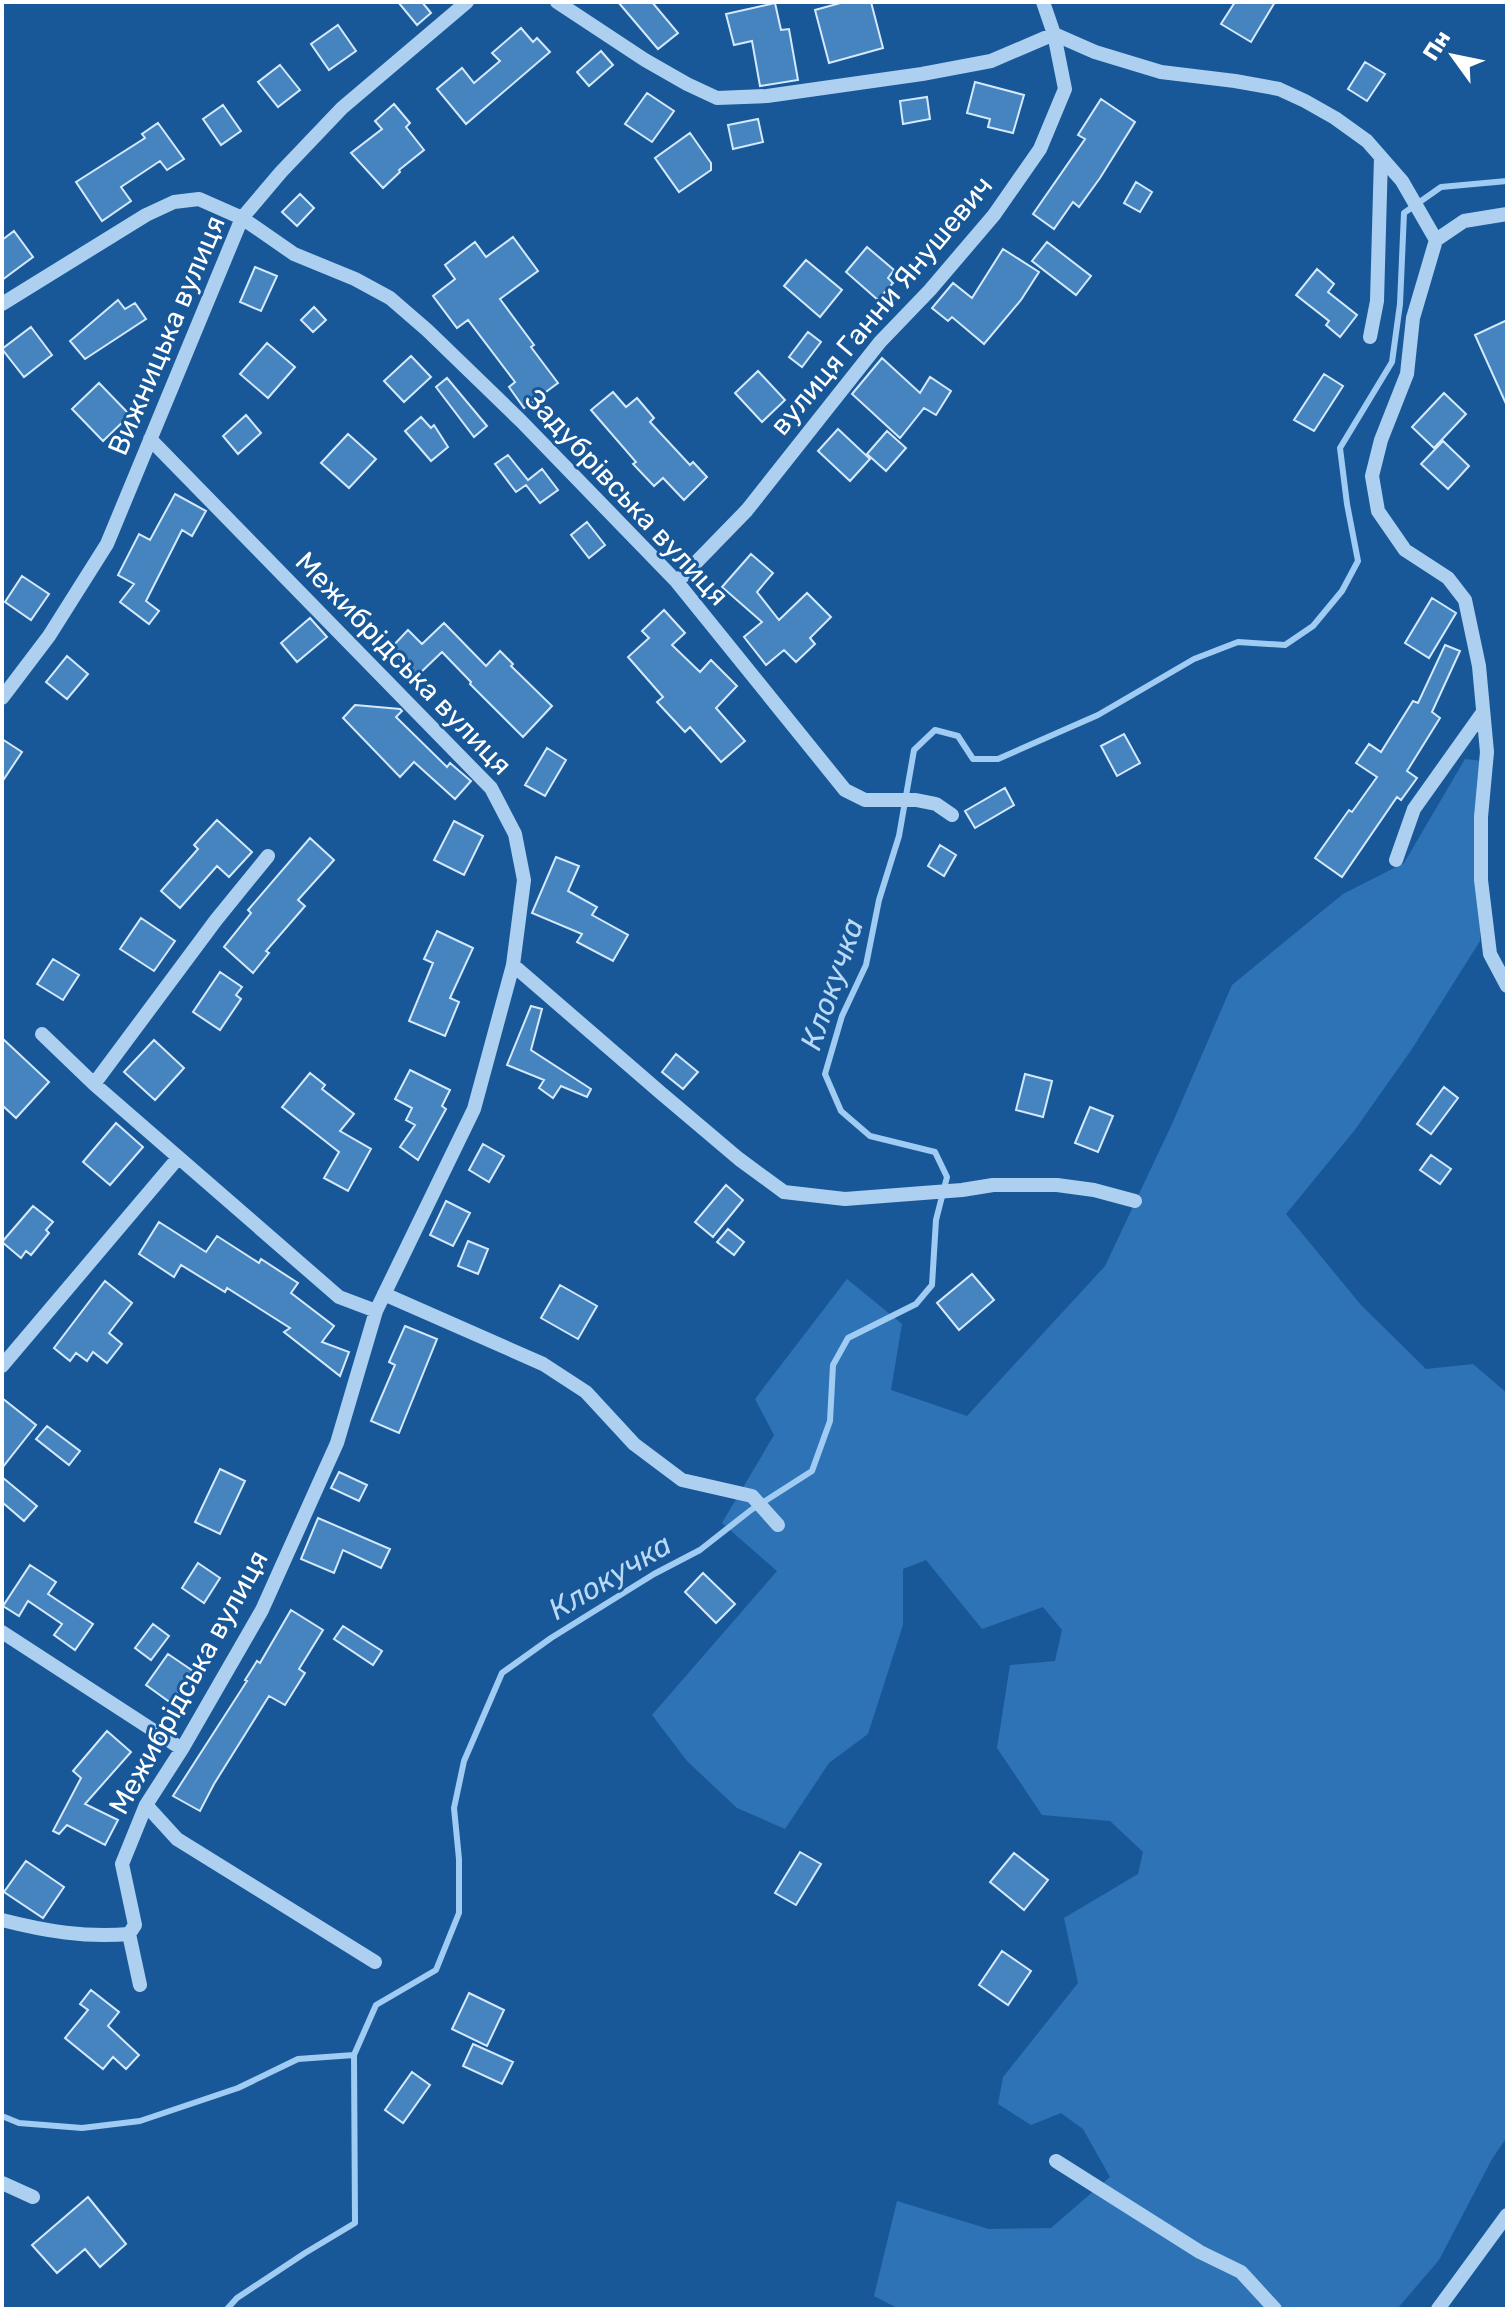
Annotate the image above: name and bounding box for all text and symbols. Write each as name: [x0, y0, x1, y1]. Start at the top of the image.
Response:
north arrow: [1413, 16, 1493, 96]
text: Пн: [1417, 25, 1456, 65]
street label: вулиця Ганни Янушевич: [763, 169, 999, 441]
street label: Вижницька вулиця: [101, 210, 232, 460]
street label: Задубрівська вулиця: [518, 382, 735, 612]
street label: Межибрідська вулиця: [289, 545, 519, 782]
water label: Клокучка: [793, 913, 871, 1055]
water label: Клокучка: [542, 1526, 678, 1628]
street label: Межибрідська вулиця: [102, 1544, 275, 1820]

